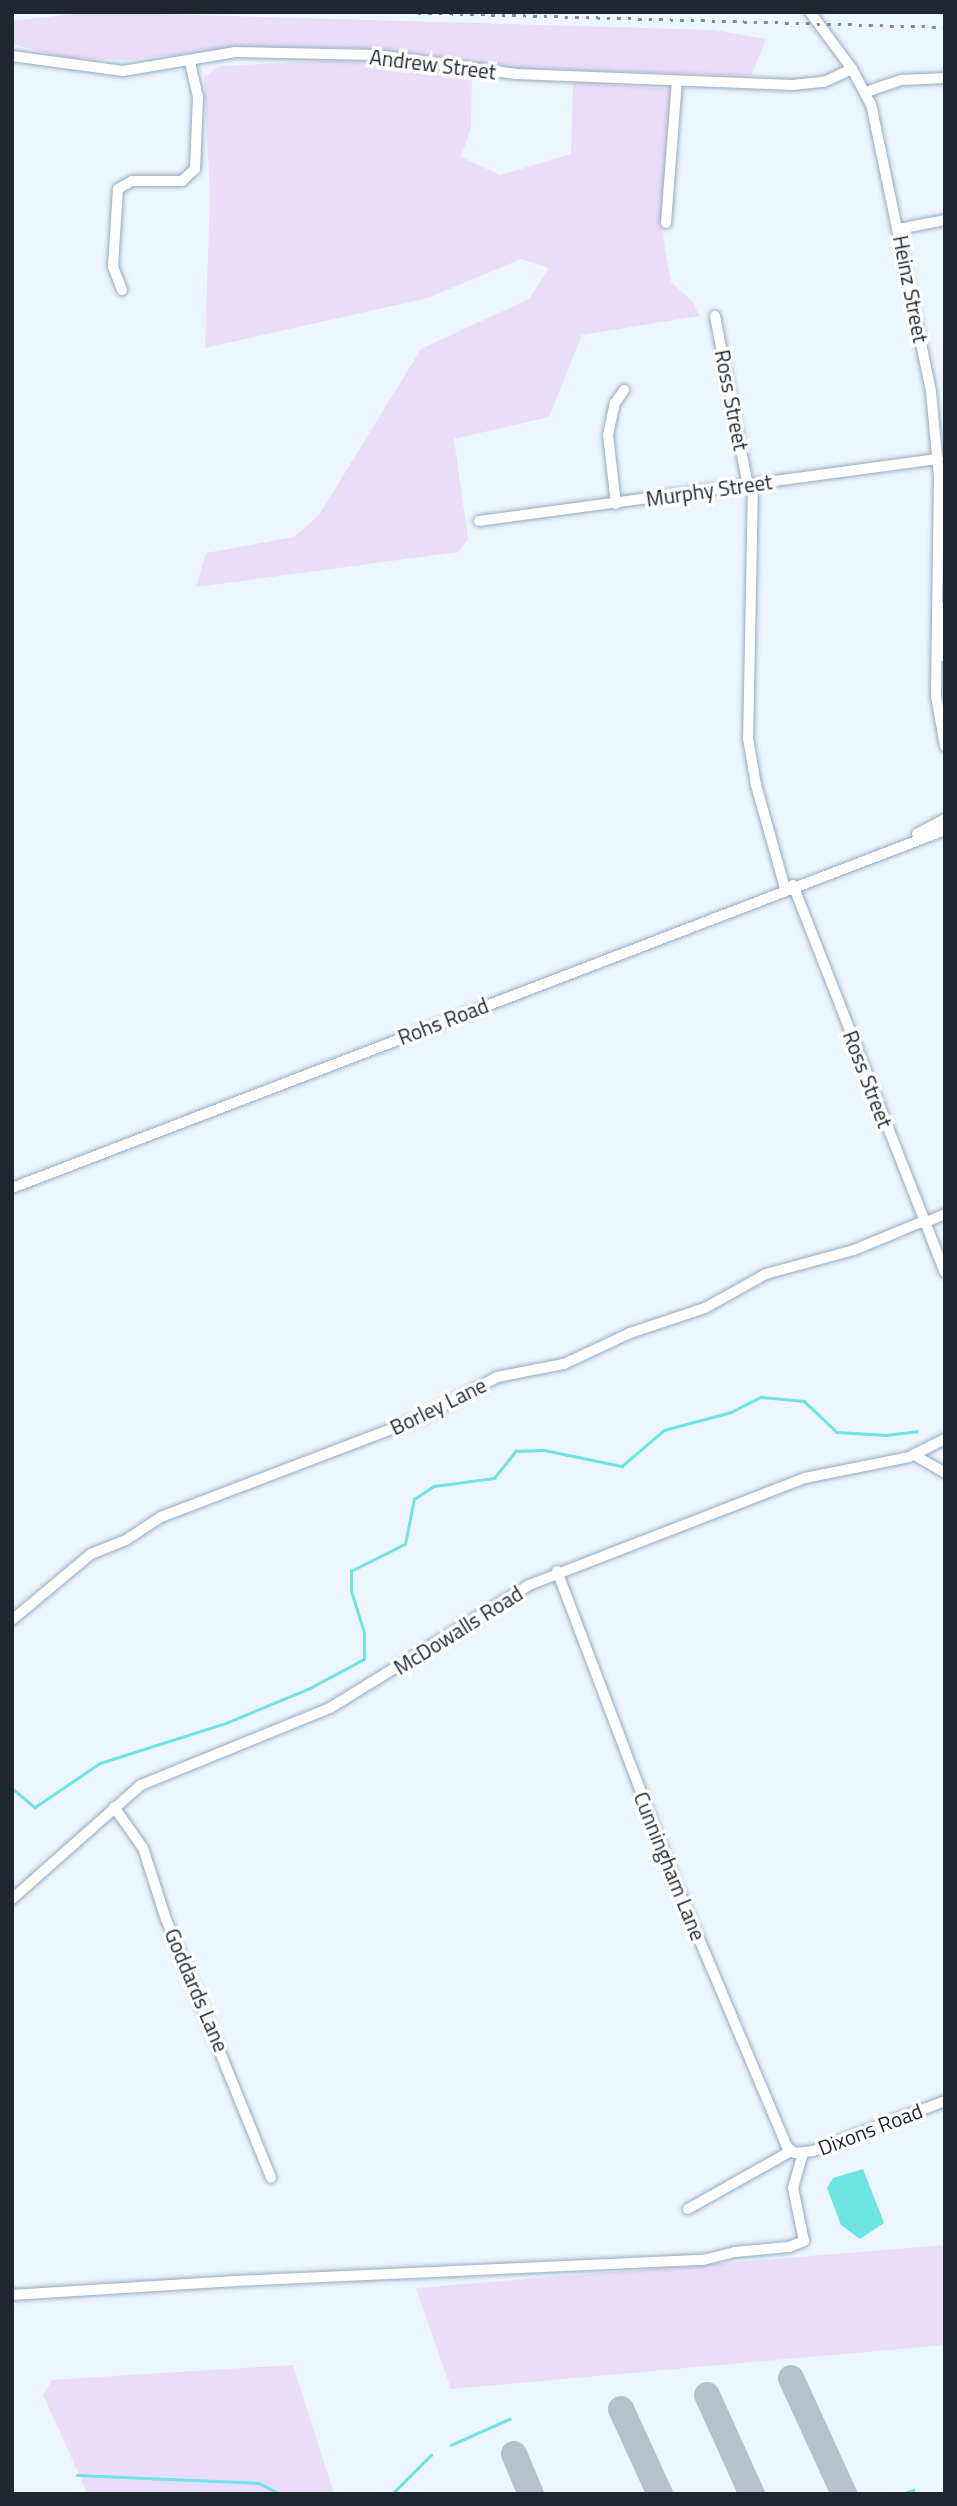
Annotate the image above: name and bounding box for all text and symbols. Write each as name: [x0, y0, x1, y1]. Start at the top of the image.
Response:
street label: Andrew Street: [368, 44, 498, 84]
street label: Heinz Street: [888, 233, 934, 345]
street label: Ross Street: [710, 347, 754, 453]
street label: Murphy Street: [644, 469, 774, 511]
street label: Rohs Road: [394, 992, 492, 1050]
street label: Ross Street: [838, 1027, 898, 1131]
street label: Borley Lane: [386, 1372, 490, 1440]
street label: McDowalls Road: [389, 1580, 527, 1680]
street label: Cunningham Lane: [629, 1788, 711, 1944]
street label: Goddards Lane: [160, 1924, 234, 2056]
street label: Dixons Road: [814, 2098, 926, 2160]

